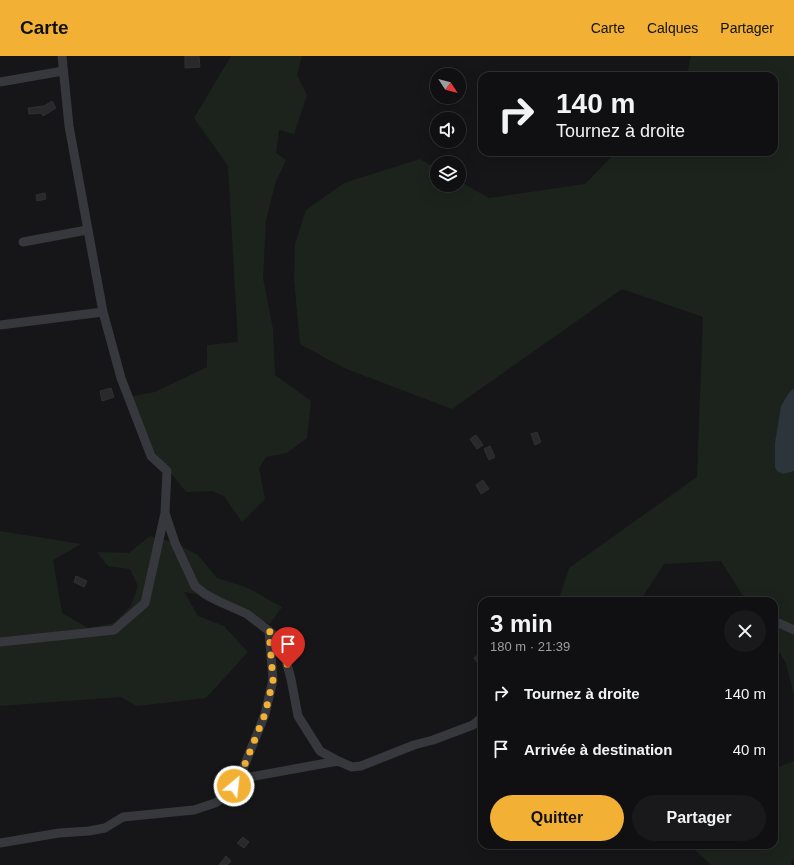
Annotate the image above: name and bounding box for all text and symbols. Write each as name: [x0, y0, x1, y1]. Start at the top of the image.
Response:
text: Carte: [20, 17, 69, 38]
text: Carte: [591, 20, 625, 36]
text: Calques: [647, 20, 698, 36]
text: Partager: [720, 20, 774, 36]
north arrow: [430, 68, 466, 104]
map controls: [430, 68, 466, 192]
icon: right: [490, 88, 542, 140]
text: 140 m: [556, 88, 635, 119]
button: sound: [430, 112, 466, 148]
text: Tournez à droite: [556, 121, 685, 141]
button: layers: [430, 156, 466, 192]
text: 3 min: [490, 610, 553, 637]
button: close: [724, 610, 766, 652]
pin: [271, 627, 305, 668]
icon: arrive: [277, 633, 299, 655]
text: 180 m · 21:39: [490, 639, 570, 654]
icon: right: [490, 682, 512, 704]
text: Tournez à droite: [524, 685, 640, 702]
text: 140 m: [724, 685, 766, 702]
icon: arrive: [490, 738, 512, 760]
text: Arrivée à destination: [524, 741, 672, 758]
text: 40 m: [733, 741, 766, 758]
position arrow: [213, 765, 255, 807]
button: Quitter: [490, 795, 624, 841]
button: Partager: [632, 795, 766, 841]

